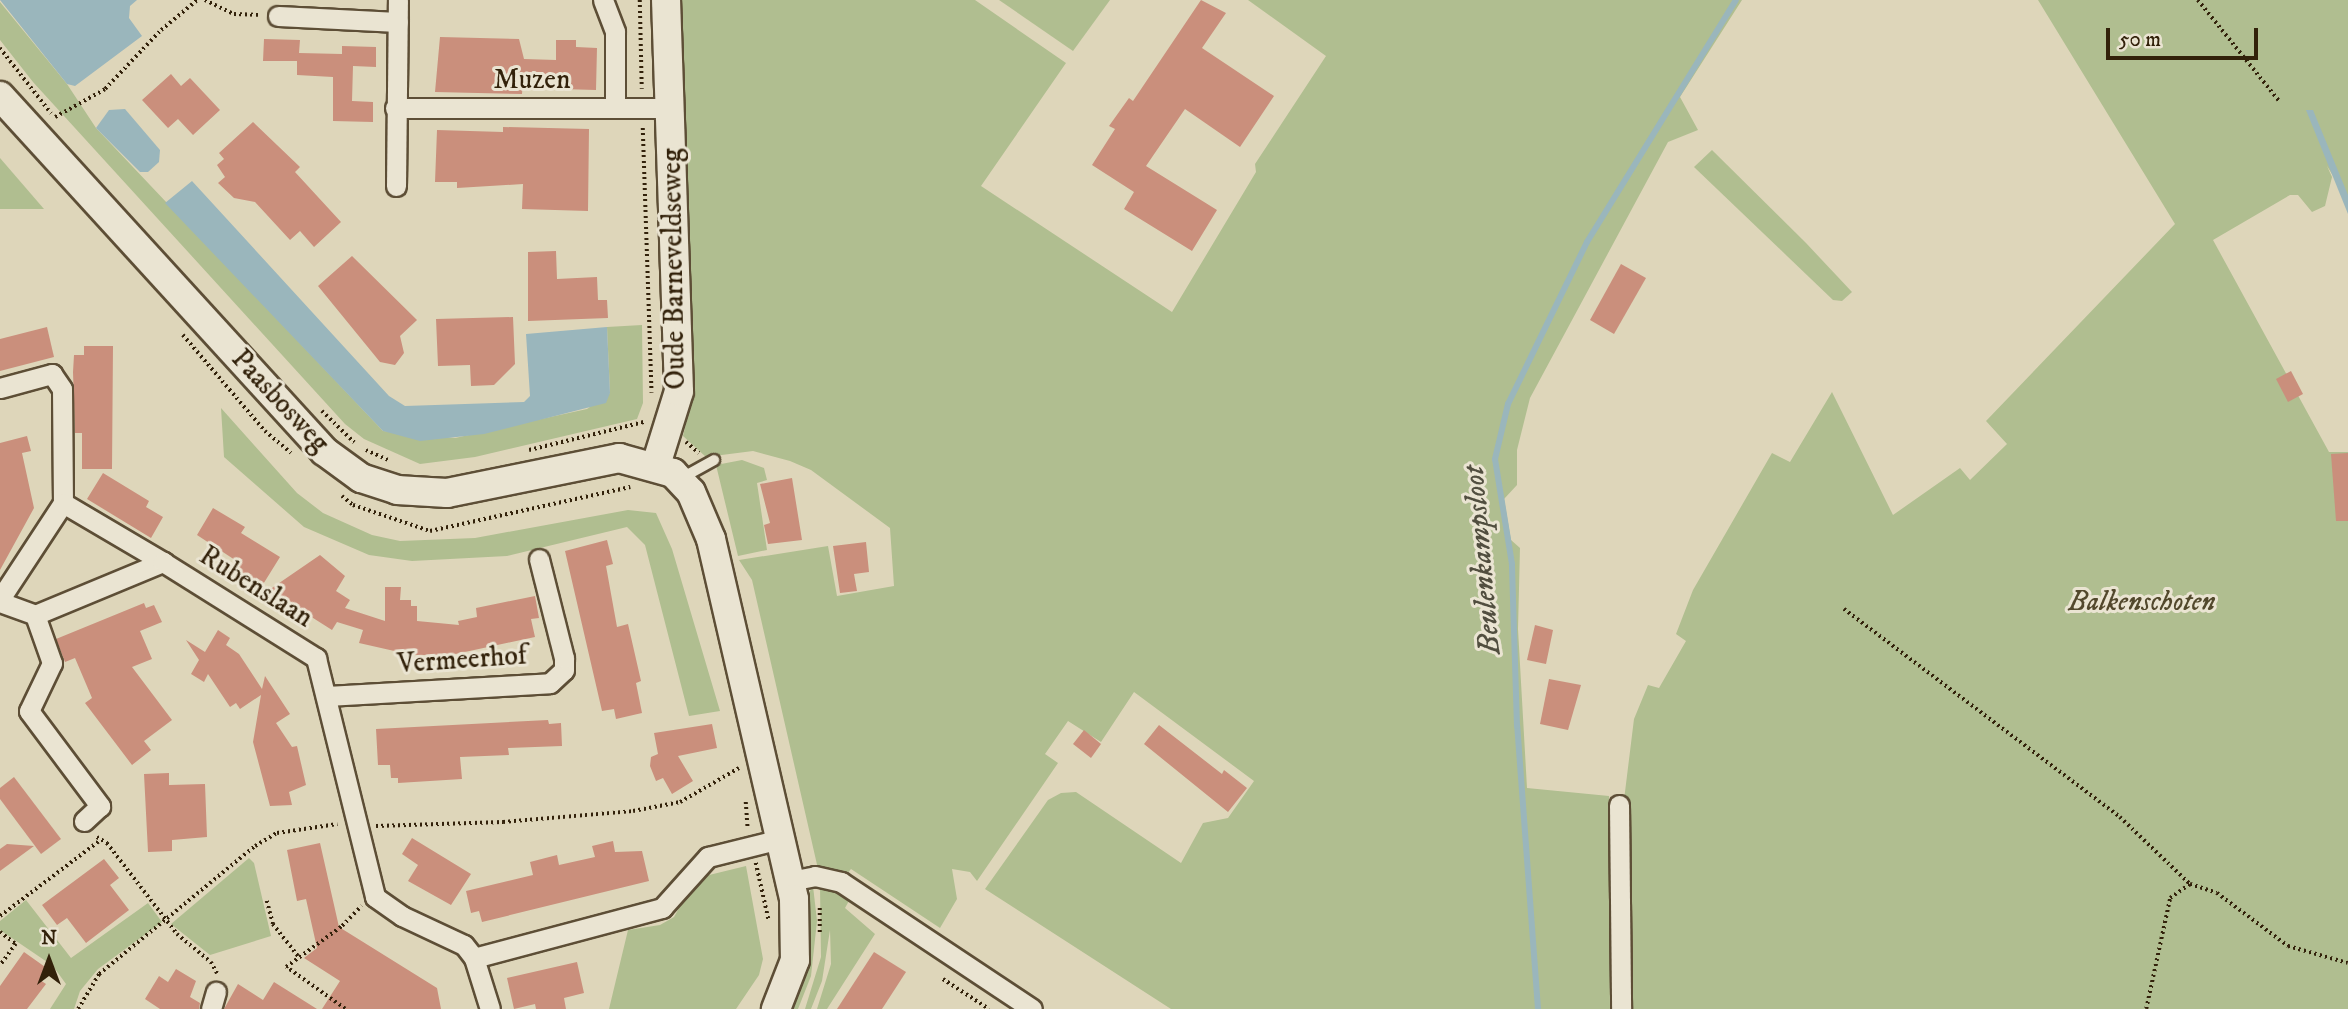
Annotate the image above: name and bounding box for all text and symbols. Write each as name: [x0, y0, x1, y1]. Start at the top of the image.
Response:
scale bar: [2110, 14, 2262, 58]
text: 50 m: [2119, 27, 2161, 53]
street label: Muzen: [493, 63, 571, 97]
street label: Oude Barneveldseweg: [655, 148, 693, 390]
street label: Paasbosweg: [224, 343, 336, 459]
water label: Beulenkampsloot: [1457, 464, 1509, 656]
street label: Rubenslaan: [193, 539, 319, 635]
park label: Balkenschoten: [2069, 585, 2215, 619]
street label: Vermeerhof: [396, 639, 528, 681]
north arrow: [14, 925, 84, 995]
text: N: [41, 927, 57, 950]

